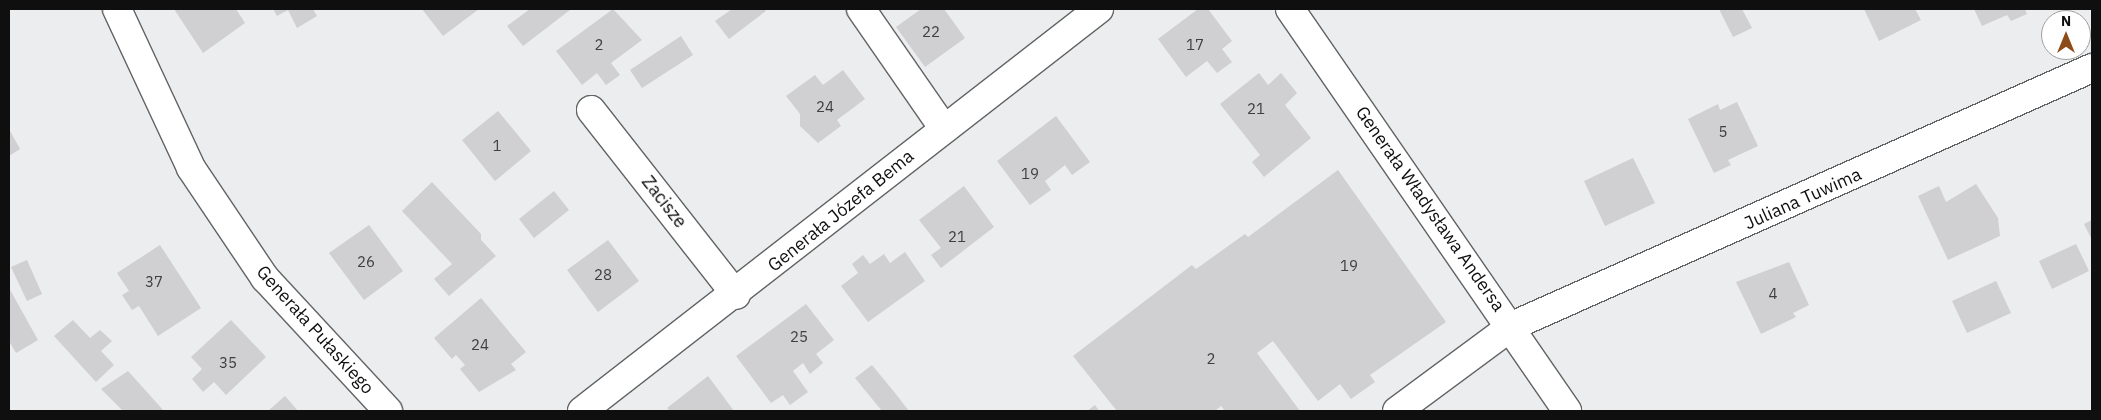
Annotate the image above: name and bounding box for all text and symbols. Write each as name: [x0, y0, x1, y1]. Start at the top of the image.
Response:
north arrow: [2041, 10, 2091, 60]
text: N: [2061, 12, 2071, 30]
house number: 22: [922, 23, 940, 41]
house number: 2: [595, 36, 603, 54]
house number: 17: [1186, 36, 1204, 54]
house number: 24: [816, 98, 834, 116]
house number: 21: [1247, 100, 1265, 118]
street label: Generała Władysława Andersa: [1351, 102, 1509, 316]
house number: 5: [1719, 123, 1727, 141]
house number: 1: [493, 137, 501, 155]
street label: Generała Józefa Bema: [764, 146, 918, 276]
street label: Juliana Tuwima: [1741, 164, 1865, 234]
house number: 19: [1021, 165, 1039, 183]
street label: Zacisze: [637, 172, 691, 232]
house number: 21: [948, 228, 966, 246]
house number: 26: [357, 253, 375, 271]
house number: 19: [1340, 257, 1358, 275]
street label: Generała Pułaskiego: [252, 261, 378, 399]
house number: 28: [594, 266, 612, 284]
house number: 37: [145, 273, 163, 291]
house number: 4: [1769, 285, 1777, 303]
house number: 25: [790, 328, 808, 346]
house number: 24: [471, 336, 489, 354]
house number: 2: [1207, 350, 1215, 368]
house number: 35: [219, 354, 237, 372]

